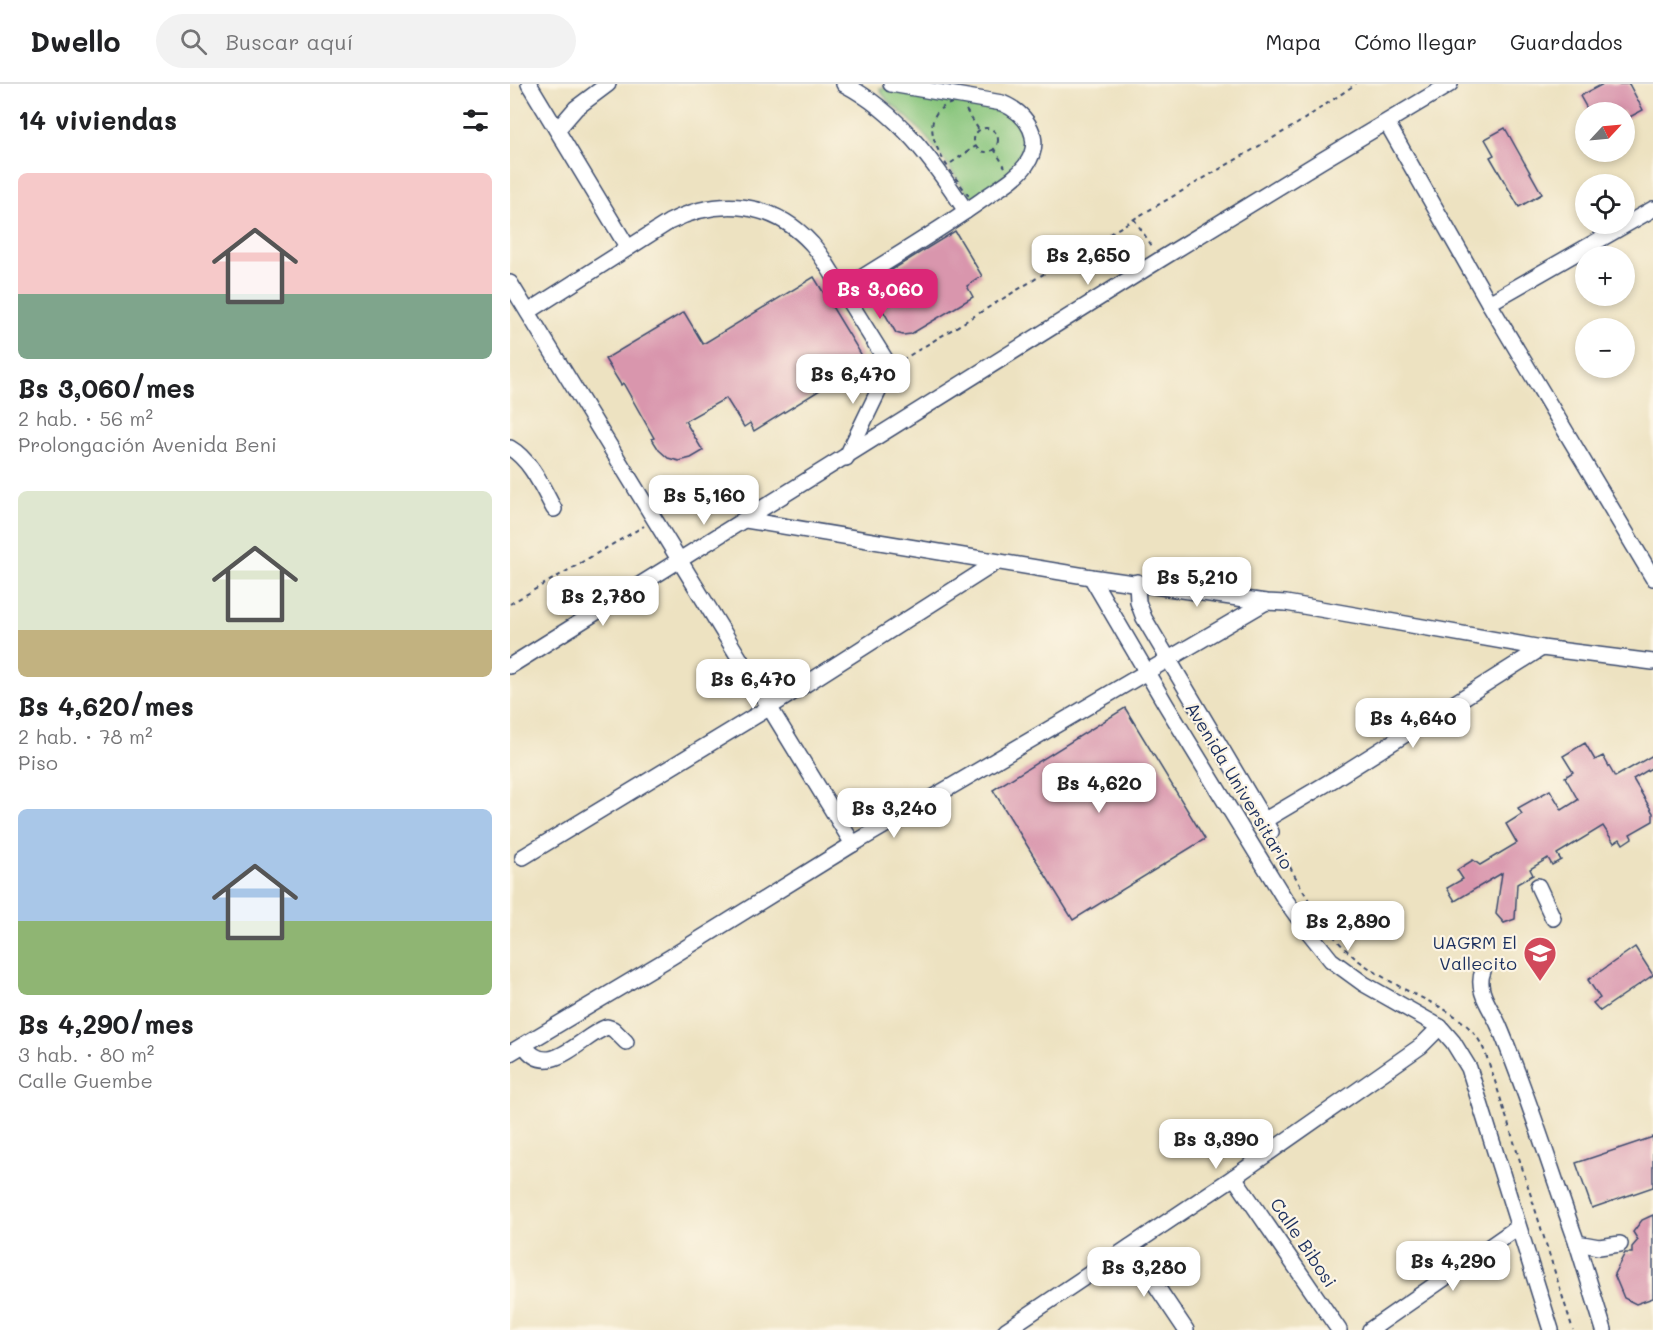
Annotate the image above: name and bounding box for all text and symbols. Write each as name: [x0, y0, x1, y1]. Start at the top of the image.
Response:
search box: [156, 14, 576, 68]
text: Dwello: [30, 23, 120, 59]
icon: search: [177, 25, 210, 58]
text: Buscar aquí: [225, 27, 353, 56]
text: Mapa: [1265, 28, 1321, 55]
text: Cómo llegar: [1354, 28, 1477, 55]
text: Guardados: [1510, 28, 1623, 55]
north arrow: [1575, 102, 1635, 162]
map controls: [1575, 102, 1635, 378]
text: 14 viviendas: [18, 103, 177, 137]
icon: filters: [459, 104, 492, 137]
button: locate: [1575, 174, 1635, 234]
icon: home: [201, 212, 309, 320]
pin: Bs 2,650: [1026, 235, 1150, 286]
text: Bs 2,650: [1046, 241, 1130, 267]
button: +: [1575, 246, 1635, 306]
pin: Bs 3,060: [818, 269, 942, 320]
text: Bs 3,060: [837, 275, 923, 301]
button: −: [1575, 318, 1635, 378]
pin: Bs 6,470: [791, 354, 915, 405]
text: Bs 6,470: [810, 360, 896, 386]
text: Bs 3,060/mes: [18, 371, 195, 405]
text: 2 hab. · 56 m²: [18, 405, 153, 431]
text: Prolongación Avenida Beni: [18, 431, 277, 457]
pin: Bs 5,160: [642, 475, 766, 526]
text: Bs 5,160: [663, 481, 745, 507]
icon: home: [201, 530, 309, 638]
pin: Bs 5,210: [1135, 557, 1259, 608]
text: Bs 5,210: [1156, 563, 1238, 589]
pin: Bs 2,780: [541, 576, 665, 627]
text: Bs 2,780: [561, 582, 645, 608]
pin: Bs 6,470: [691, 659, 815, 710]
text: Bs 6,470: [710, 665, 796, 691]
text: Bs 4,620/mes: [18, 689, 194, 723]
street label: Avenida Universitario: [1180, 697, 1299, 874]
pin: Bs 4,640: [1351, 698, 1475, 749]
text: Bs 4,640: [1369, 704, 1457, 730]
text: 2 hab. · 78 m²: [18, 723, 153, 749]
text: Piso: [18, 749, 58, 775]
pin: Bs 4,620: [1037, 763, 1161, 814]
text: Bs 4,620: [1056, 769, 1142, 795]
pin: Bs 3,240: [832, 788, 956, 839]
text: Bs 3,240: [851, 794, 937, 820]
icon: home: [201, 848, 309, 956]
pin: Bs 2,890: [1286, 901, 1410, 952]
text: Bs 2,890: [1305, 907, 1391, 933]
place label: UAGRM El Vallecito: [1433, 930, 1517, 975]
school or university icon: UAGRM El Vallecito: [1522, 935, 1558, 982]
text: Bs 4,290/mes: [18, 1007, 194, 1041]
text: 3 hab. · 80 m²: [18, 1041, 154, 1067]
text: Calle Guembe: [18, 1067, 153, 1093]
pin: Bs 3,390: [1154, 1119, 1278, 1170]
text: Bs 3,390: [1173, 1125, 1259, 1151]
street label: Calle Bibosi: [1265, 1193, 1343, 1292]
pin: Bs 4,290: [1391, 1241, 1515, 1292]
pin: Bs 3,280: [1082, 1247, 1206, 1298]
text: Bs 4,290: [1410, 1247, 1496, 1273]
text: Bs 3,280: [1101, 1253, 1187, 1279]

